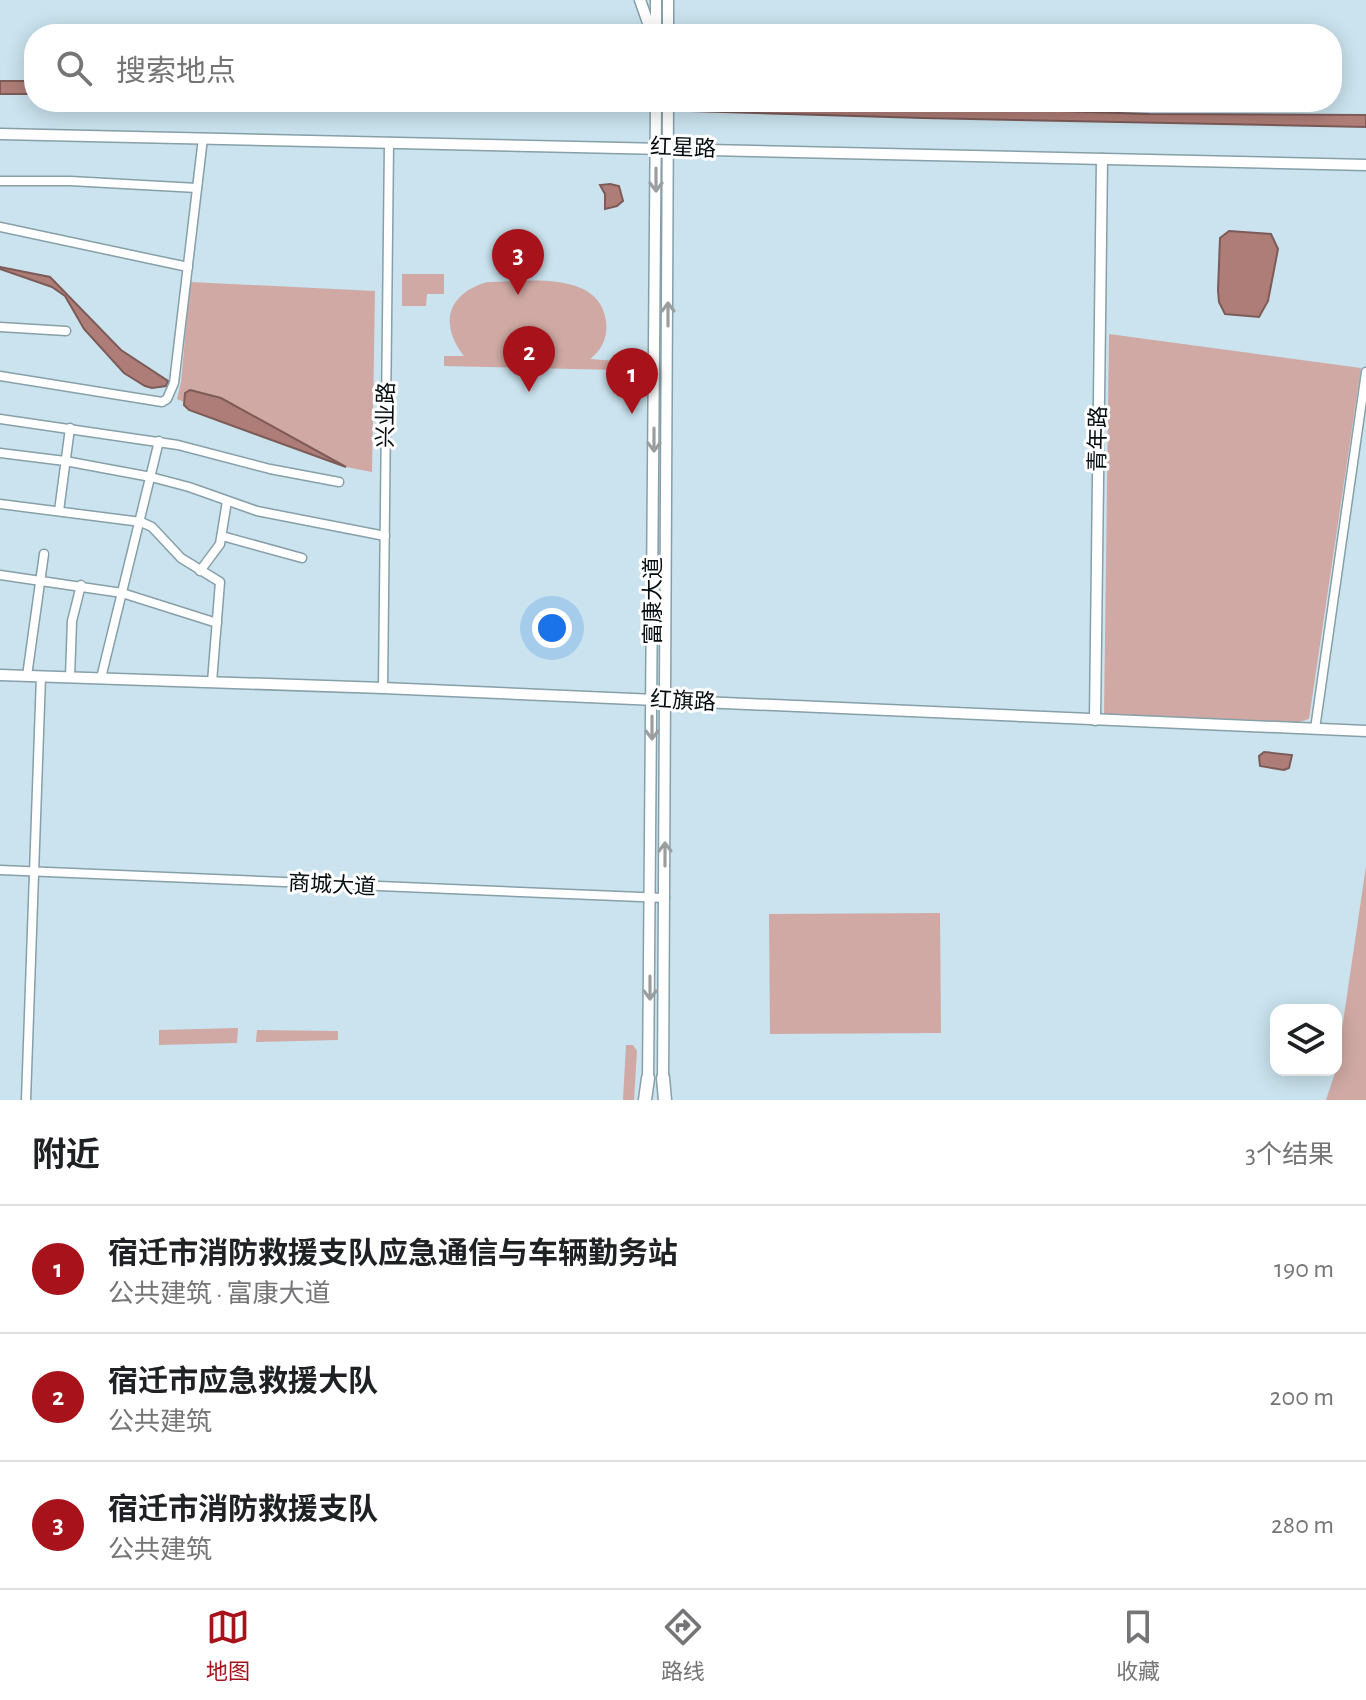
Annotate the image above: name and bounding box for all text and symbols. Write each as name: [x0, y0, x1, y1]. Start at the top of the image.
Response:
search box: [24, 24, 1342, 112]
icon: search: [52, 46, 96, 90]
text: 搜索地点: [116, 57, 236, 87]
street label: 红星路: [650, 135, 716, 160]
one-way arrow: [648, 166, 664, 193]
pin: 3: [492, 229, 544, 295]
one-way arrow: [660, 301, 676, 328]
pin: 2: [503, 326, 555, 392]
pin: 1: [606, 348, 658, 414]
street label: 兴业路: [373, 382, 398, 448]
street label: 青年路: [1085, 406, 1110, 472]
one-way arrow: [646, 426, 662, 453]
street label: 富康大道: [641, 557, 664, 645]
your location: [532, 608, 572, 648]
street label: 红旗路: [649, 687, 717, 714]
one-way arrow: [644, 714, 660, 741]
one-way arrow: [657, 841, 673, 868]
street label: 商城大道: [287, 871, 377, 898]
one-way arrow: [642, 974, 658, 1001]
map controls: [1270, 1004, 1342, 1076]
button: layers: [1270, 1004, 1342, 1076]
text: 附近: [32, 1139, 100, 1173]
text: 3个结果: [1245, 1142, 1334, 1168]
text: 宿迁市消防救援支队应急通信与车辆勤务站: [108, 1239, 678, 1269]
text: 1: [53, 1256, 63, 1282]
text: 190 m: [1274, 1256, 1334, 1282]
text: 公共建筑 · 富康大道: [108, 1281, 331, 1307]
text: 宿迁市应急救援大队: [108, 1367, 378, 1397]
text: 2: [52, 1384, 64, 1410]
text: 200 m: [1270, 1384, 1334, 1410]
text: 公共建筑: [108, 1409, 212, 1435]
text: 宿迁市消防救援支队: [108, 1495, 378, 1525]
text: 3: [52, 1512, 64, 1538]
text: 280 m: [1271, 1512, 1334, 1538]
text: 公共建筑: [108, 1537, 212, 1563]
tab: 地图: [206, 1605, 250, 1685]
tab: 路线: [661, 1605, 705, 1685]
tab: 收藏: [1116, 1605, 1160, 1685]

